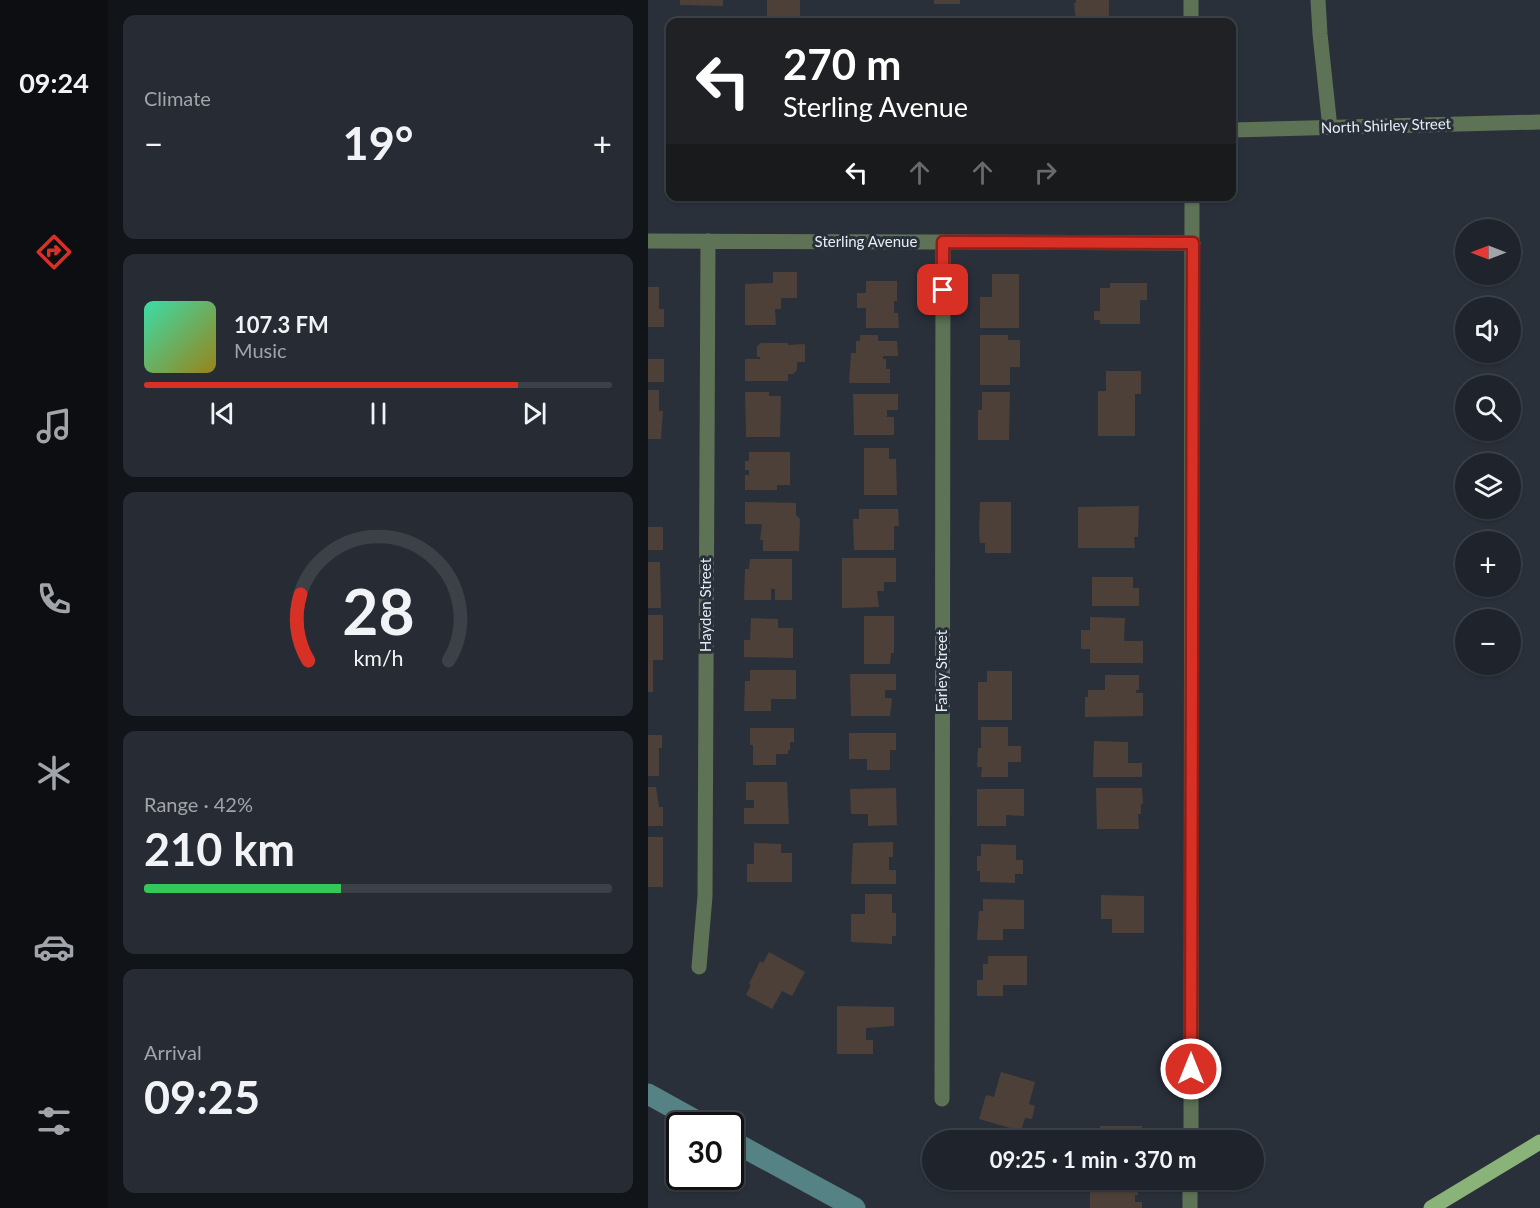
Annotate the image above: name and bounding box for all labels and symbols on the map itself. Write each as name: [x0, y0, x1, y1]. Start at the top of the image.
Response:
street label: North Shirley Street: [1321, 114, 1452, 136]
north arrow: [1455, 219, 1521, 285]
street label: Sterling Avenue: [815, 232, 917, 250]
pin: [917, 264, 968, 315]
street label: Hayden Street: [696, 557, 714, 652]
street label: Farley Street: [932, 629, 950, 712]
position arrow: [1159, 1037, 1223, 1101]
speed limit sign: 30: [666, 1112, 744, 1190]

